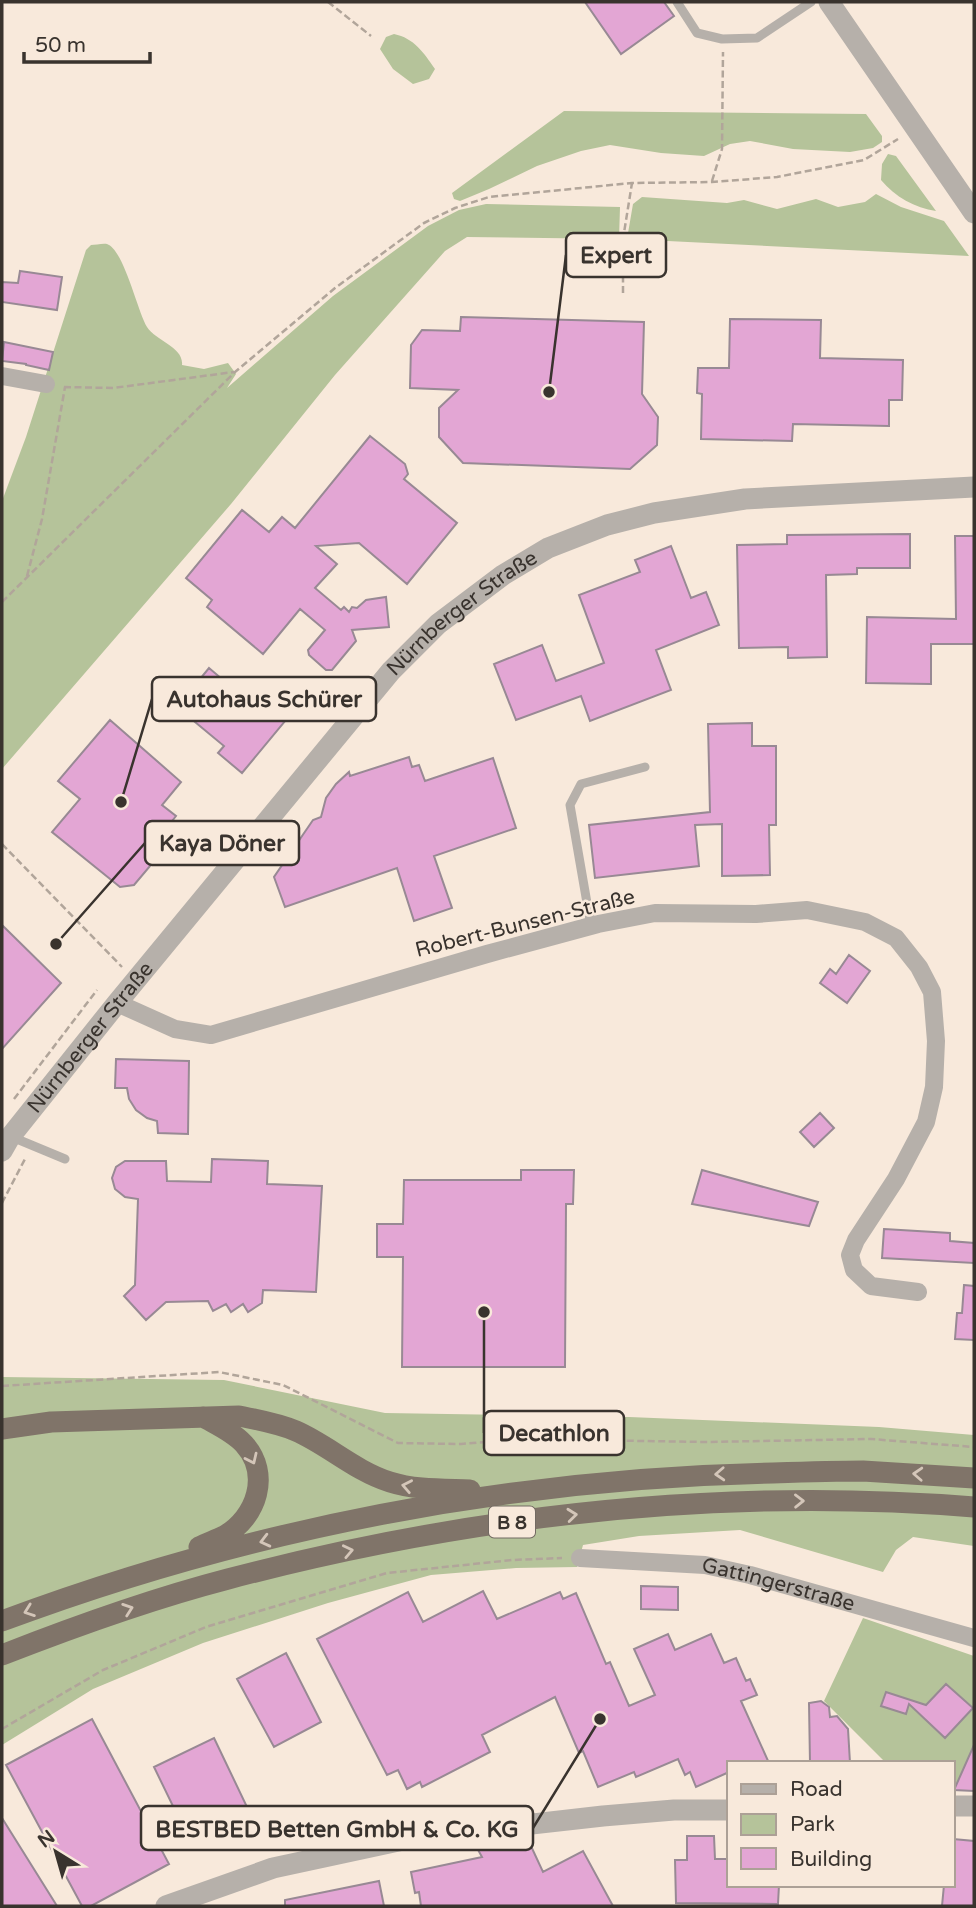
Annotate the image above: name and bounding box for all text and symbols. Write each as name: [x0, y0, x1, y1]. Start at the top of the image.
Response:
scale bar: [24, 21, 150, 65]
text: 50 m: [35, 33, 86, 58]
callout: Expert: [566, 233, 666, 277]
text: Expert: [580, 242, 652, 270]
street label: Nürnberger Straße: [381, 545, 542, 681]
callout: Autohaus Schürer: [152, 677, 376, 721]
text: Autohaus Schürer: [166, 686, 363, 714]
callout: Kaya Döner: [145, 821, 299, 865]
text: Kaya Döner: [159, 830, 286, 858]
street label: Robert-Bunsen-Straße: [413, 884, 638, 963]
street label: Nürnberger Straße: [22, 957, 159, 1118]
callout: Decathlon: [484, 1411, 624, 1455]
text: Decathlon: [498, 1420, 610, 1448]
one-way arrow: [244, 1452, 258, 1464]
one-way arrow: [714, 1467, 725, 1482]
one-way arrow: [912, 1467, 923, 1482]
one-way arrow: [401, 1479, 413, 1494]
one-way arrow: [795, 1493, 805, 1509]
road number: B 8: [489, 1506, 535, 1538]
one-way arrow: [567, 1508, 578, 1523]
one-way arrow: [259, 1533, 271, 1547]
one-way arrow: [342, 1544, 354, 1559]
street label: Gattingerstraße: [699, 1553, 858, 1617]
one-way arrow: [24, 1602, 36, 1616]
one-way arrow: [122, 1603, 134, 1617]
legend: [727, 1761, 955, 1887]
text: Road: [790, 1777, 843, 1802]
callout: BESTBED Betten GmbH & Co. KG: [141, 1806, 533, 1850]
text: Park: [790, 1812, 835, 1837]
text: BESTBED Betten GmbH & Co. KG: [155, 1816, 519, 1844]
north arrow: [21, 1817, 91, 1887]
text: N: [34, 1826, 59, 1853]
text: Building: [790, 1847, 872, 1872]

